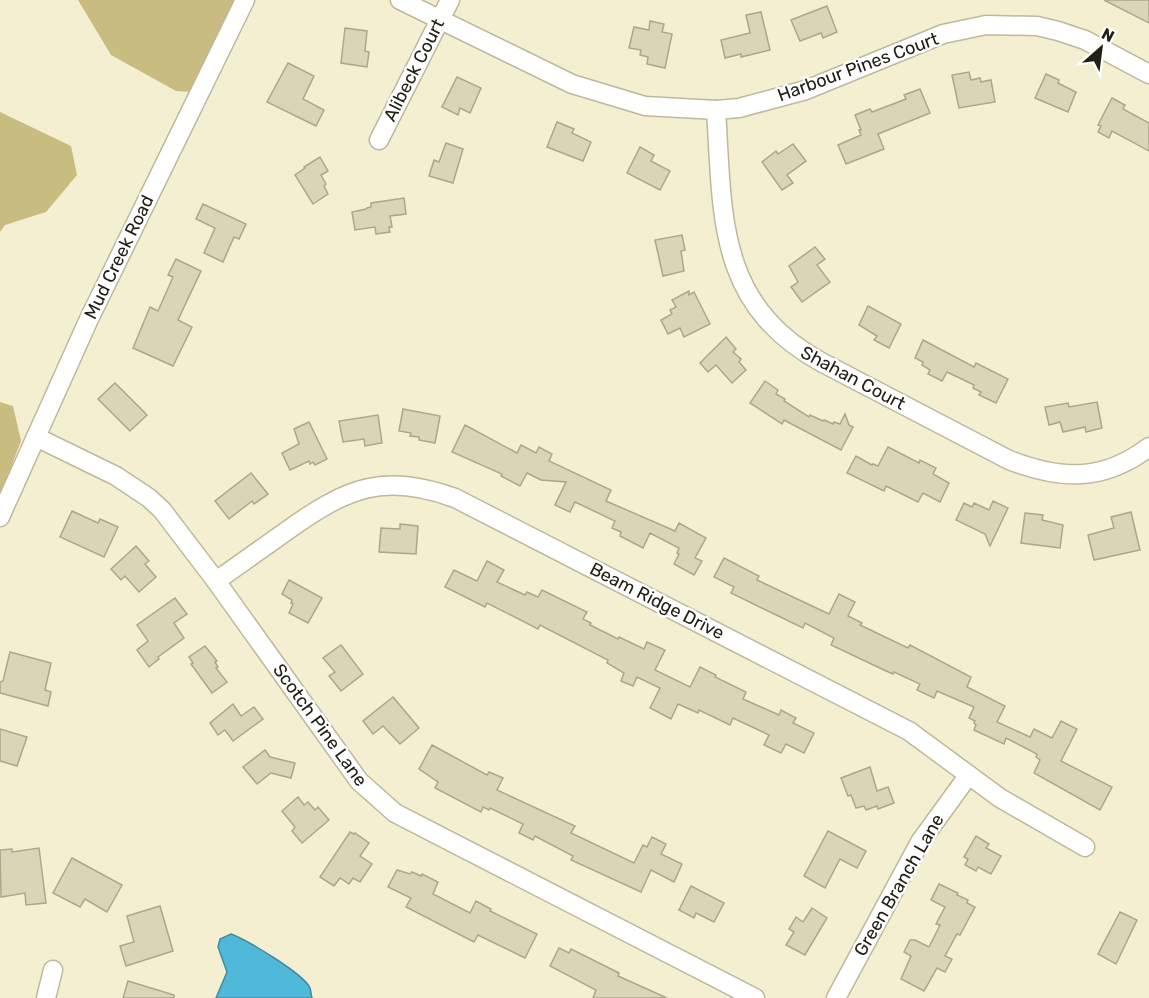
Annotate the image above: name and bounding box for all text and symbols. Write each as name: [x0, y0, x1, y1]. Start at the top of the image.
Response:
street label: Alibeck Court: [379, 15, 449, 125]
north arrow: [1071, 18, 1131, 78]
text: N: [1098, 24, 1117, 46]
street label: Harbour Pines Court: [774, 28, 942, 106]
street label: Mud Creek Road: [79, 191, 159, 323]
street label: Shahan Court: [797, 341, 909, 415]
street label: Beam Ridge Drive: [586, 558, 728, 644]
street label: Scotch Pine Lane: [268, 659, 372, 791]
street label: Green Branch Lane: [849, 810, 949, 960]

